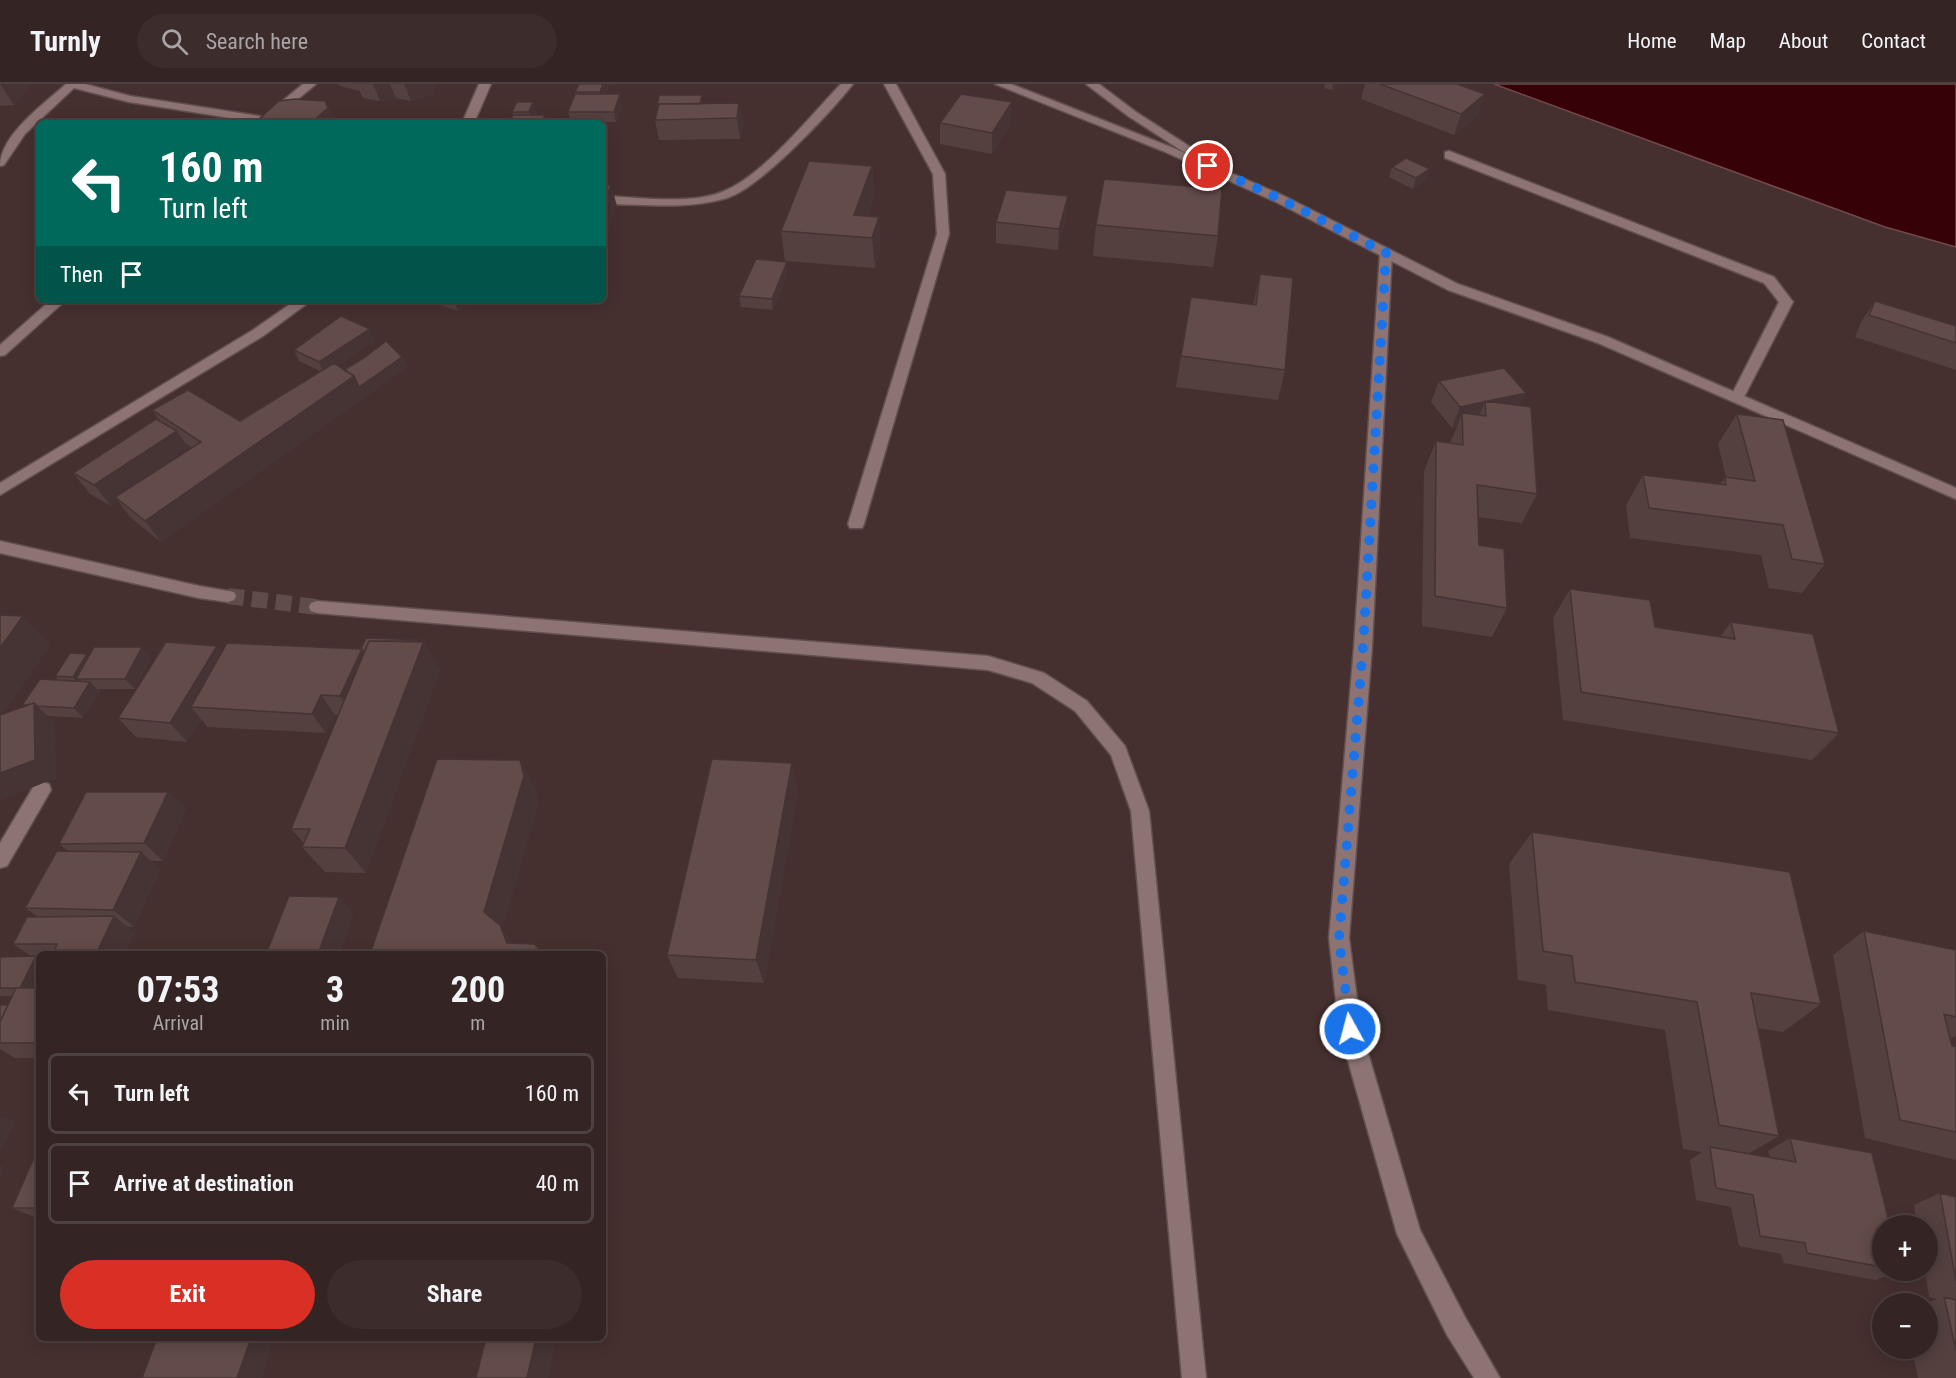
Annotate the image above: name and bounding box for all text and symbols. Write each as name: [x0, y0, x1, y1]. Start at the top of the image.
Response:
search box: [137, 14, 557, 68]
text: Turnly: [30, 25, 101, 58]
icon: search: [158, 25, 191, 58]
text: Search here: [206, 29, 308, 54]
text: Home: [1627, 29, 1677, 53]
text: Map: [1710, 29, 1746, 53]
text: About: [1779, 29, 1828, 53]
text: Contact: [1861, 29, 1926, 53]
pin: [1182, 140, 1233, 191]
text: 160 m: [159, 143, 264, 192]
icon: left: [60, 144, 138, 222]
icon: arrive: [1191, 149, 1224, 182]
text: Turn left: [159, 193, 248, 225]
icon: arrive: [115, 258, 148, 291]
text: Then: [60, 262, 103, 287]
text: 07:53: [137, 969, 219, 1011]
text: 3: [326, 969, 344, 1011]
text: 200: [451, 969, 505, 1011]
position arrow: [1318, 997, 1382, 1061]
text: Arrival: [153, 1011, 204, 1035]
text: min: [320, 1011, 350, 1035]
text: m: [470, 1011, 485, 1035]
icon: left: [63, 1077, 96, 1110]
text: Turn left: [114, 1081, 189, 1106]
text: 160 m: [525, 1081, 579, 1106]
icon: arrive: [63, 1167, 96, 1200]
text: Arrive at destination: [114, 1171, 294, 1196]
text: 40 m: [536, 1171, 579, 1196]
map controls: [1872, 1215, 1938, 1359]
button: +: [1872, 1215, 1938, 1281]
button: Exit: [60, 1260, 315, 1329]
button: Share: [327, 1260, 582, 1329]
button: −: [1872, 1293, 1938, 1359]

